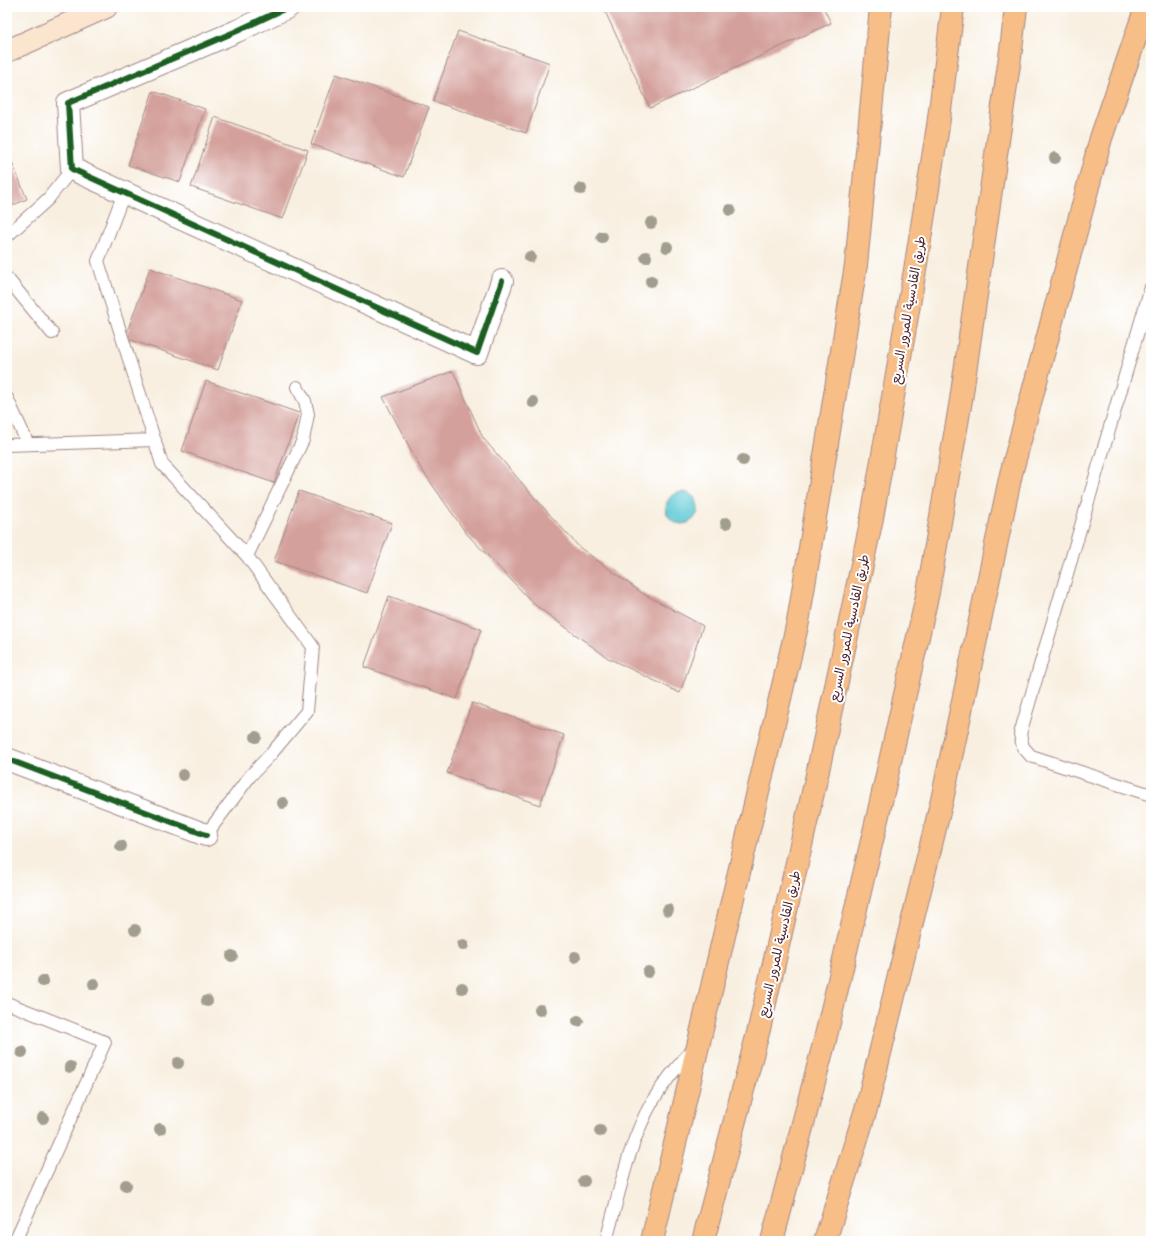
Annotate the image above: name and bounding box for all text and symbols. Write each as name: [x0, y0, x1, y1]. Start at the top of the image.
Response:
street label: طريق القادسية للمرور السريع: [888, 235, 931, 386]
street label: طريق القادسية للمرور السريع: [826, 553, 875, 704]
street label: طريق القادسية للمرور السريع: [755, 869, 806, 1020]

